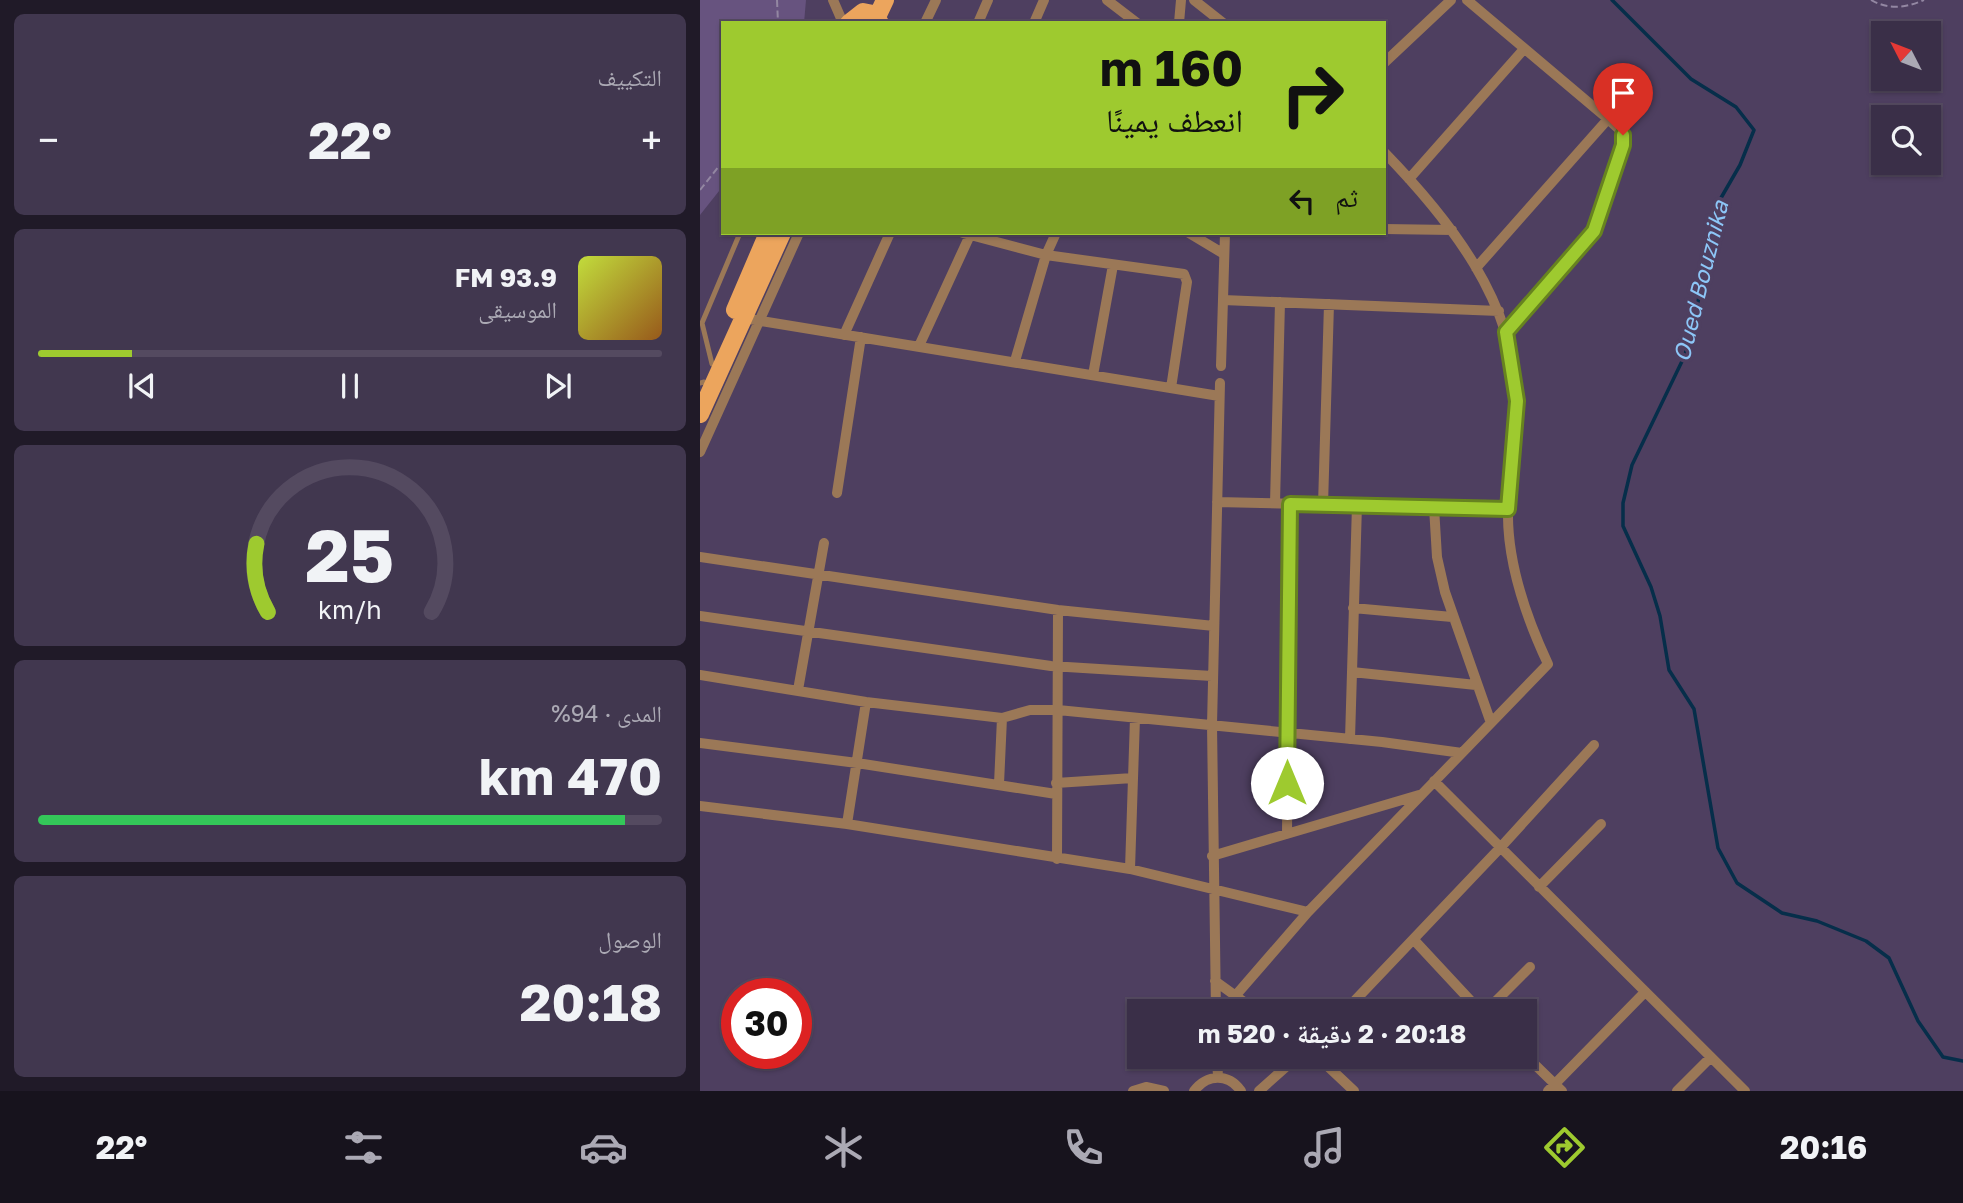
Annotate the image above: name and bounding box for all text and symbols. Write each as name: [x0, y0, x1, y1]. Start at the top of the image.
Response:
north arrow: [1871, 21, 1941, 91]
map controls: [1871, 21, 1941, 175]
text: 160 m: [1100, 38, 1243, 97]
icon: right: [1267, 49, 1358, 140]
text: التكييف: [597, 63, 662, 91]
pin: [1593, 63, 1653, 135]
icon: arrive: [1604, 74, 1642, 112]
text: انعطف يمينًا: [1106, 101, 1243, 139]
button: search: [1871, 105, 1941, 175]
text: 22°: [308, 108, 392, 170]
text: −: [38, 117, 59, 162]
text: +: [641, 117, 662, 162]
icon: left: [1283, 182, 1321, 220]
text: ثم: [1335, 182, 1358, 213]
water label: Oued Bouznika: [1666, 197, 1734, 364]
text: 93.9 FM: [455, 262, 557, 293]
text: الموسيقى: [478, 295, 557, 323]
icon: previous: [123, 367, 161, 405]
icon: pause: [331, 367, 369, 405]
icon: next: [539, 367, 577, 405]
text: 25: [306, 511, 394, 598]
text: km/h: [318, 593, 382, 624]
text: المدى · 94%: [551, 699, 662, 727]
text: 470 km: [479, 744, 662, 806]
position arrow: [1250, 746, 1324, 820]
text: الوصول: [598, 925, 662, 953]
text: 20:18: [520, 970, 662, 1032]
speed limit sign: 30: [721, 978, 812, 1069]
text: 20:18 · 2 دقيقة · 520 m: [1198, 1018, 1466, 1049]
icon: filters: [339, 1123, 388, 1172]
icon: car: [579, 1123, 628, 1172]
icon: climate: [819, 1123, 868, 1172]
icon: phone: [1059, 1123, 1108, 1172]
icon: music: [1300, 1123, 1349, 1172]
icon: directions: [1540, 1123, 1589, 1172]
text: 22°: [96, 1128, 147, 1166]
text: 20:16: [1780, 1128, 1867, 1166]

